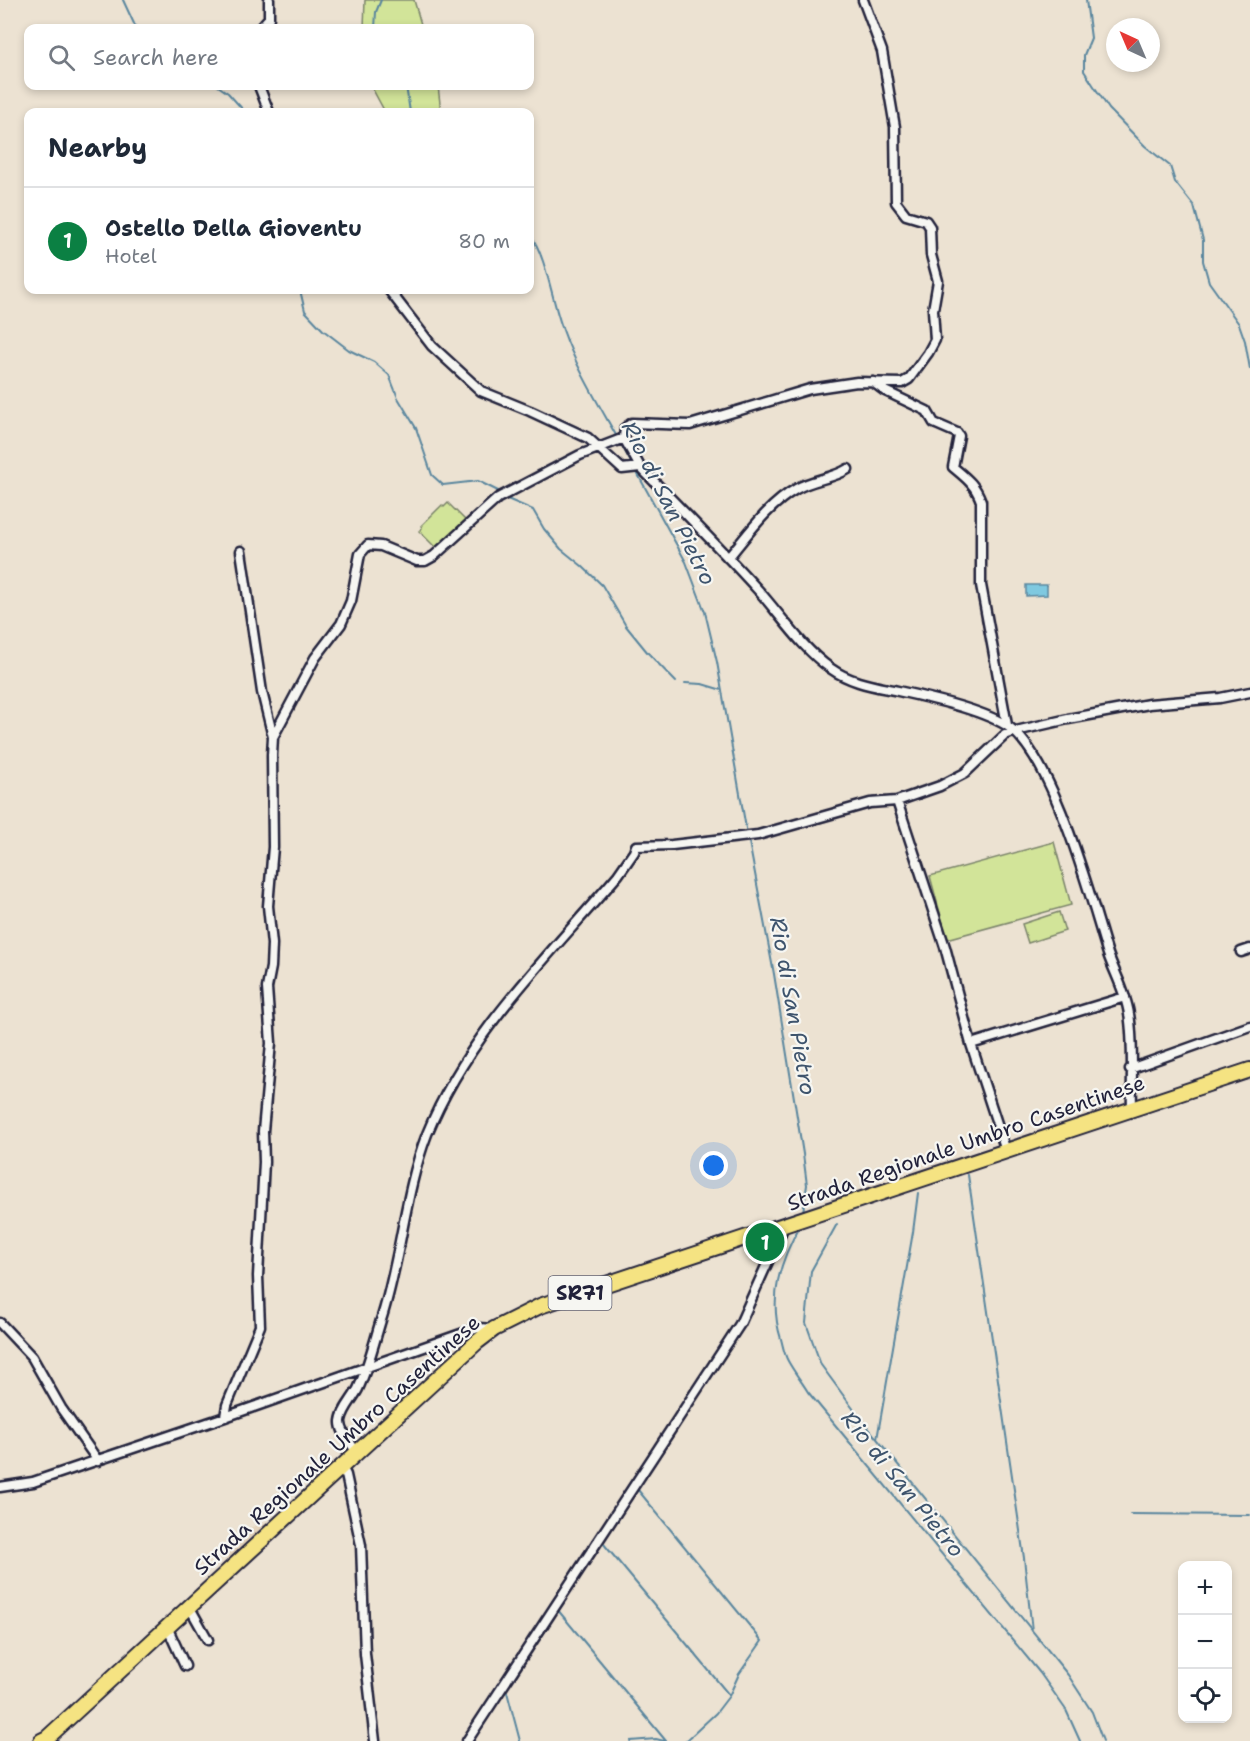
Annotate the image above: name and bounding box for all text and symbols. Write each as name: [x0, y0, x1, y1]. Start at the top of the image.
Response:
north arrow: [1106, 18, 1160, 72]
search box: [24, 24, 534, 90]
icon: search: [45, 41, 78, 74]
text: Search here: [93, 43, 219, 72]
text: Nearby: [48, 130, 147, 165]
text: Ostello Della Gioventu: [105, 214, 362, 243]
text: 1: [63, 228, 72, 254]
text: 80 m: [458, 228, 510, 254]
text: Hotel: [105, 243, 157, 269]
water label: Rio di San Pietro: [615, 416, 723, 590]
water label: Rio di San Pietro: [763, 915, 823, 1097]
street label: Strada Regionale Umbro Casentinese: [783, 1068, 1149, 1218]
your location: [699, 1151, 728, 1180]
pin: 1: [746, 1220, 784, 1264]
road number: SR71: [548, 1276, 612, 1310]
street label: Strada Regionale Umbro Casentinese: [188, 1309, 486, 1581]
water label: Rio di San Pietro: [835, 1405, 971, 1563]
map controls: [1178, 1561, 1232, 1723]
button: +: [1178, 1561, 1232, 1615]
button: −: [1178, 1615, 1232, 1669]
button: locate: [1178, 1669, 1232, 1723]

